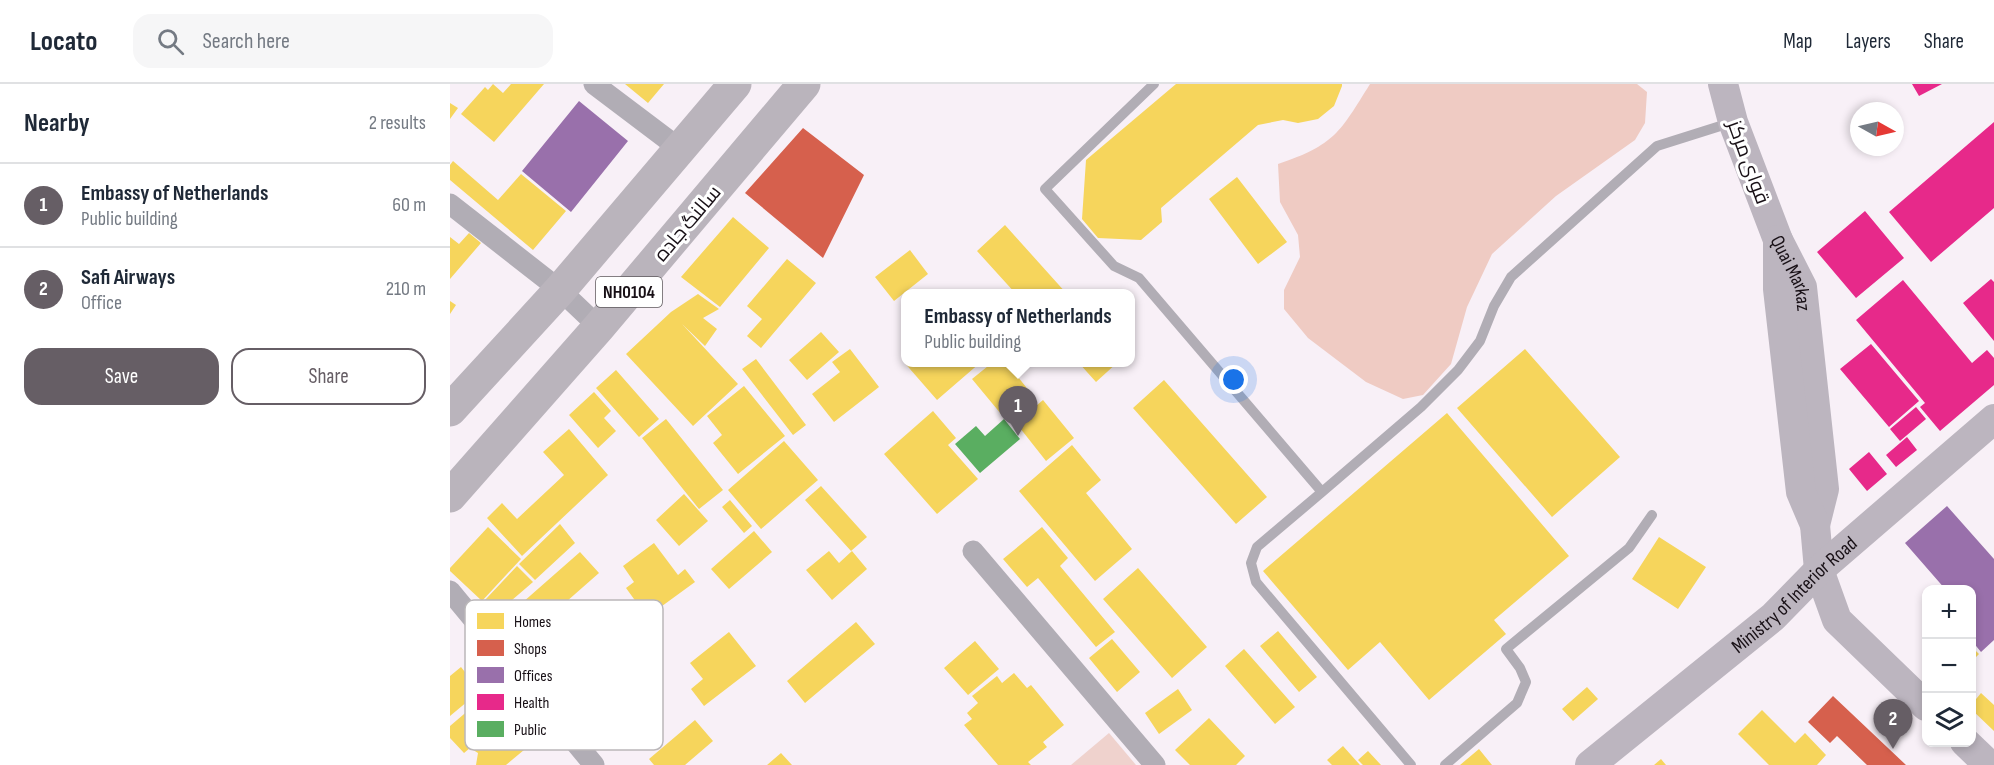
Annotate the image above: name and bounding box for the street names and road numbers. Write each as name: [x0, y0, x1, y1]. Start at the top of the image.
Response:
street label: قوای مرکز: [1721, 116, 1774, 208]
street label: سالنگ جاده: [649, 181, 726, 266]
street label: Quai Markaz: [1765, 231, 1816, 312]
road number: NH0104: [596, 277, 662, 307]
street label: Ministry of Interior Road: [1727, 532, 1862, 659]

